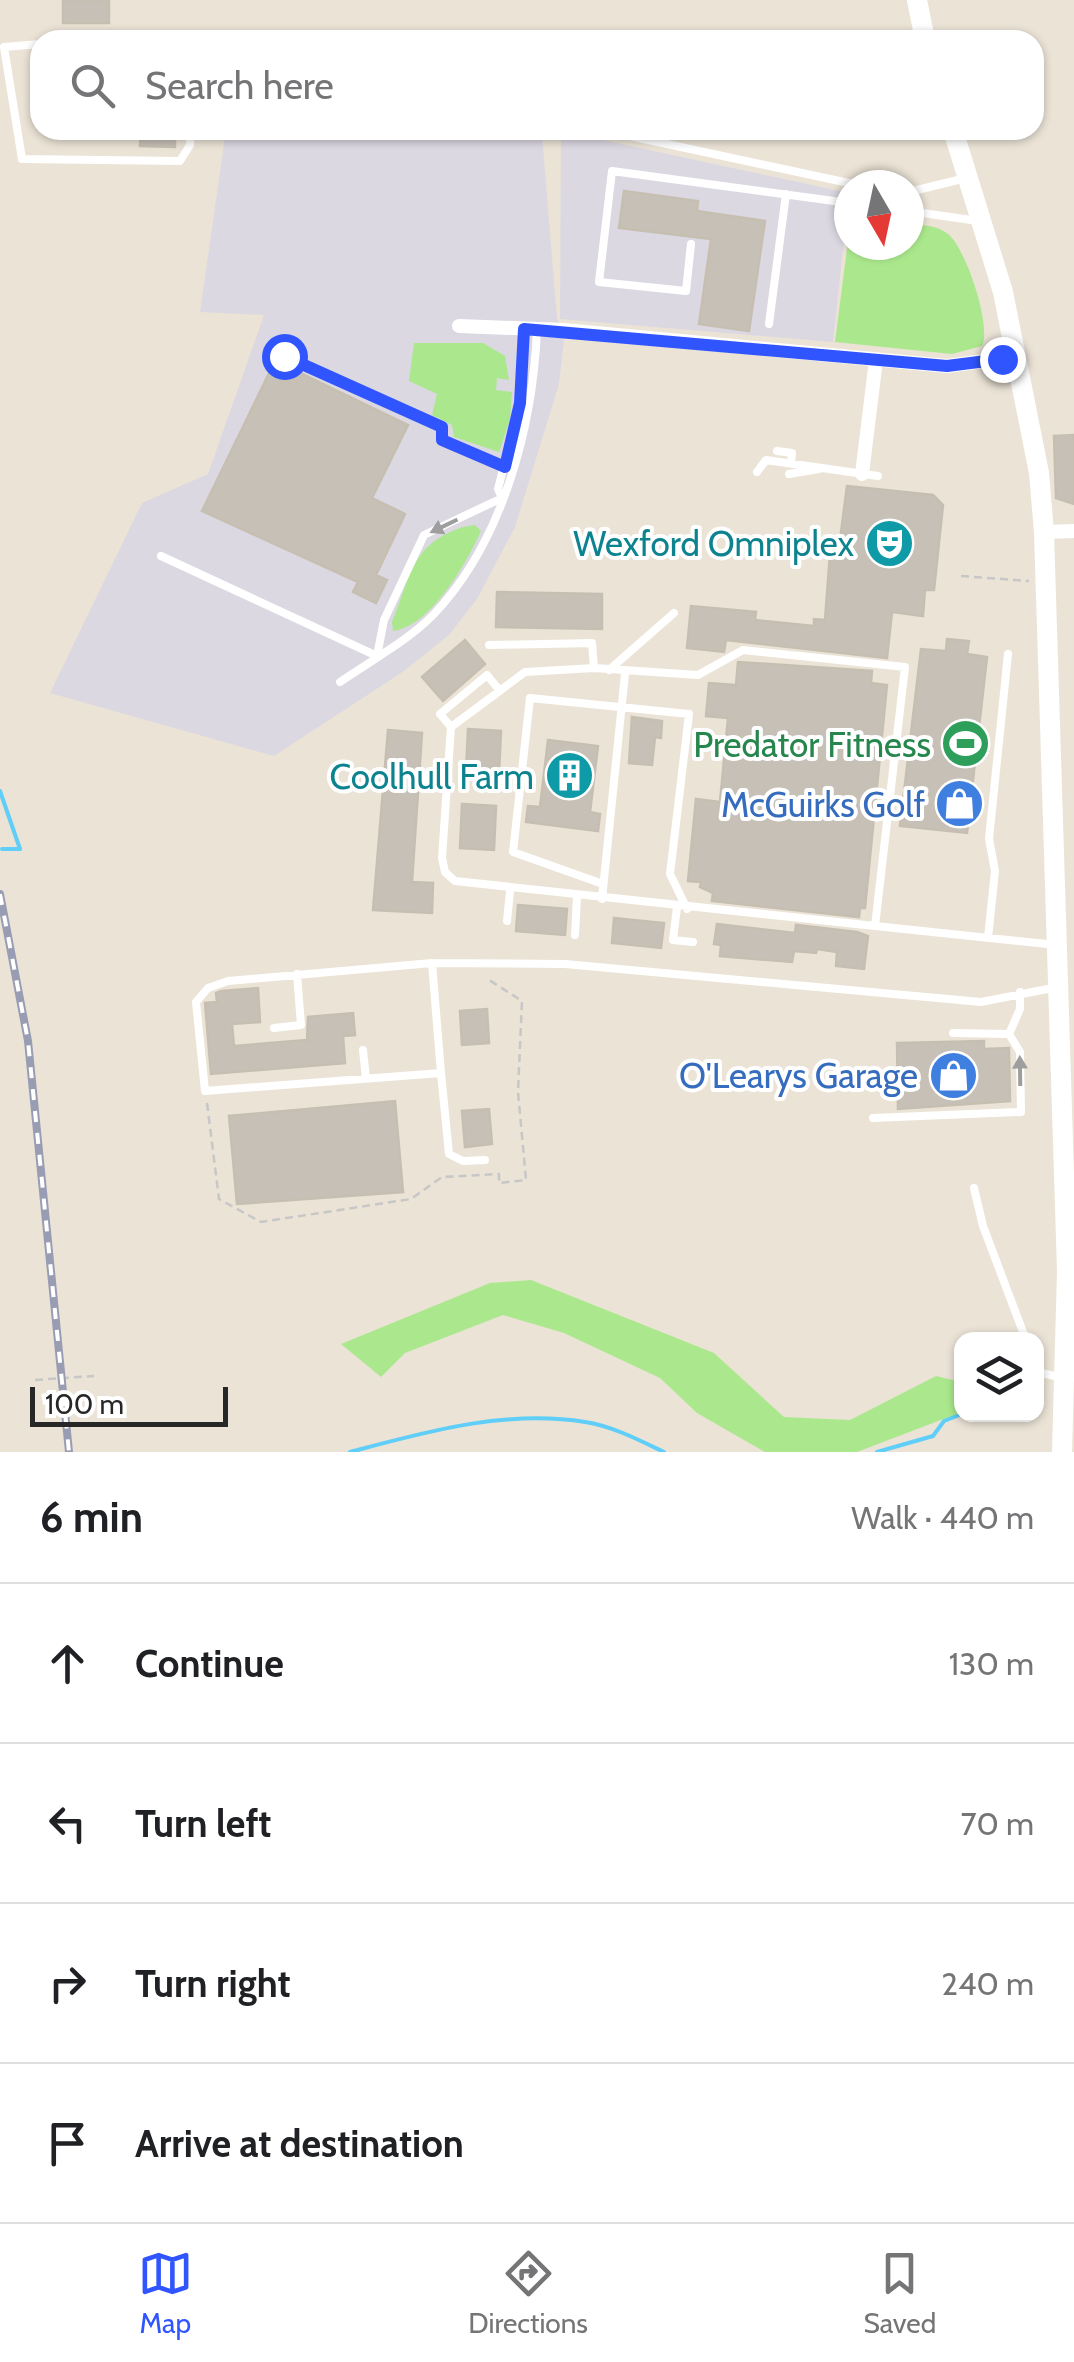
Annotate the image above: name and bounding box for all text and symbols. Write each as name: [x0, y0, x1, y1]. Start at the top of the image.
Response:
search box: [30, 30, 1044, 140]
icon: search: [65, 58, 120, 113]
text: Search here: [145, 62, 334, 109]
north arrow: [834, 170, 924, 260]
route start: [262, 334, 308, 380]
route end: [980, 337, 1026, 383]
one-way arrow: [429, 517, 458, 534]
theatre icon: Wexford Omniplex: [863, 517, 915, 569]
place label: Wexford Omniplex: [573, 522, 854, 565]
sports icon: Predator Fitness: [940, 718, 992, 770]
place label: Predator Fitness: [693, 723, 931, 766]
building icon: Coolhull Farm: [543, 750, 595, 802]
place label: Coolhull Farm: [330, 755, 534, 798]
shop icon: McGuirks Golf: [934, 778, 986, 830]
place label: McGuirks Golf: [721, 783, 925, 826]
shop icon: O'Learys Garage: [927, 1049, 979, 1101]
place label: O'Learys Garage: [679, 1054, 918, 1097]
one-way arrow: [1012, 1054, 1028, 1086]
map controls: [954, 1332, 1044, 1422]
button: layers: [954, 1332, 1044, 1422]
scale bar: [30, 1382, 228, 1426]
text: 100 m: [45, 1387, 124, 1421]
text: 6 min: [40, 1491, 143, 1543]
text: Walk · 440 m: [851, 1498, 1034, 1537]
icon: ahead: [40, 1636, 95, 1691]
text: Continue: [135, 1640, 284, 1687]
text: 130 m: [949, 1644, 1034, 1683]
icon: left: [40, 1796, 95, 1851]
text: Turn left: [135, 1800, 271, 1847]
text: 70 m: [961, 1804, 1034, 1843]
icon: right: [40, 1956, 95, 2011]
text: Turn right: [135, 1960, 291, 2007]
text: 240 m: [941, 1964, 1034, 2003]
icon: arrive: [40, 2116, 95, 2171]
text: Arrive at destination: [135, 2120, 464, 2167]
tab: Map: [138, 2246, 193, 2340]
tab: Directions: [468, 2246, 588, 2340]
tab: Saved: [864, 2246, 936, 2340]

